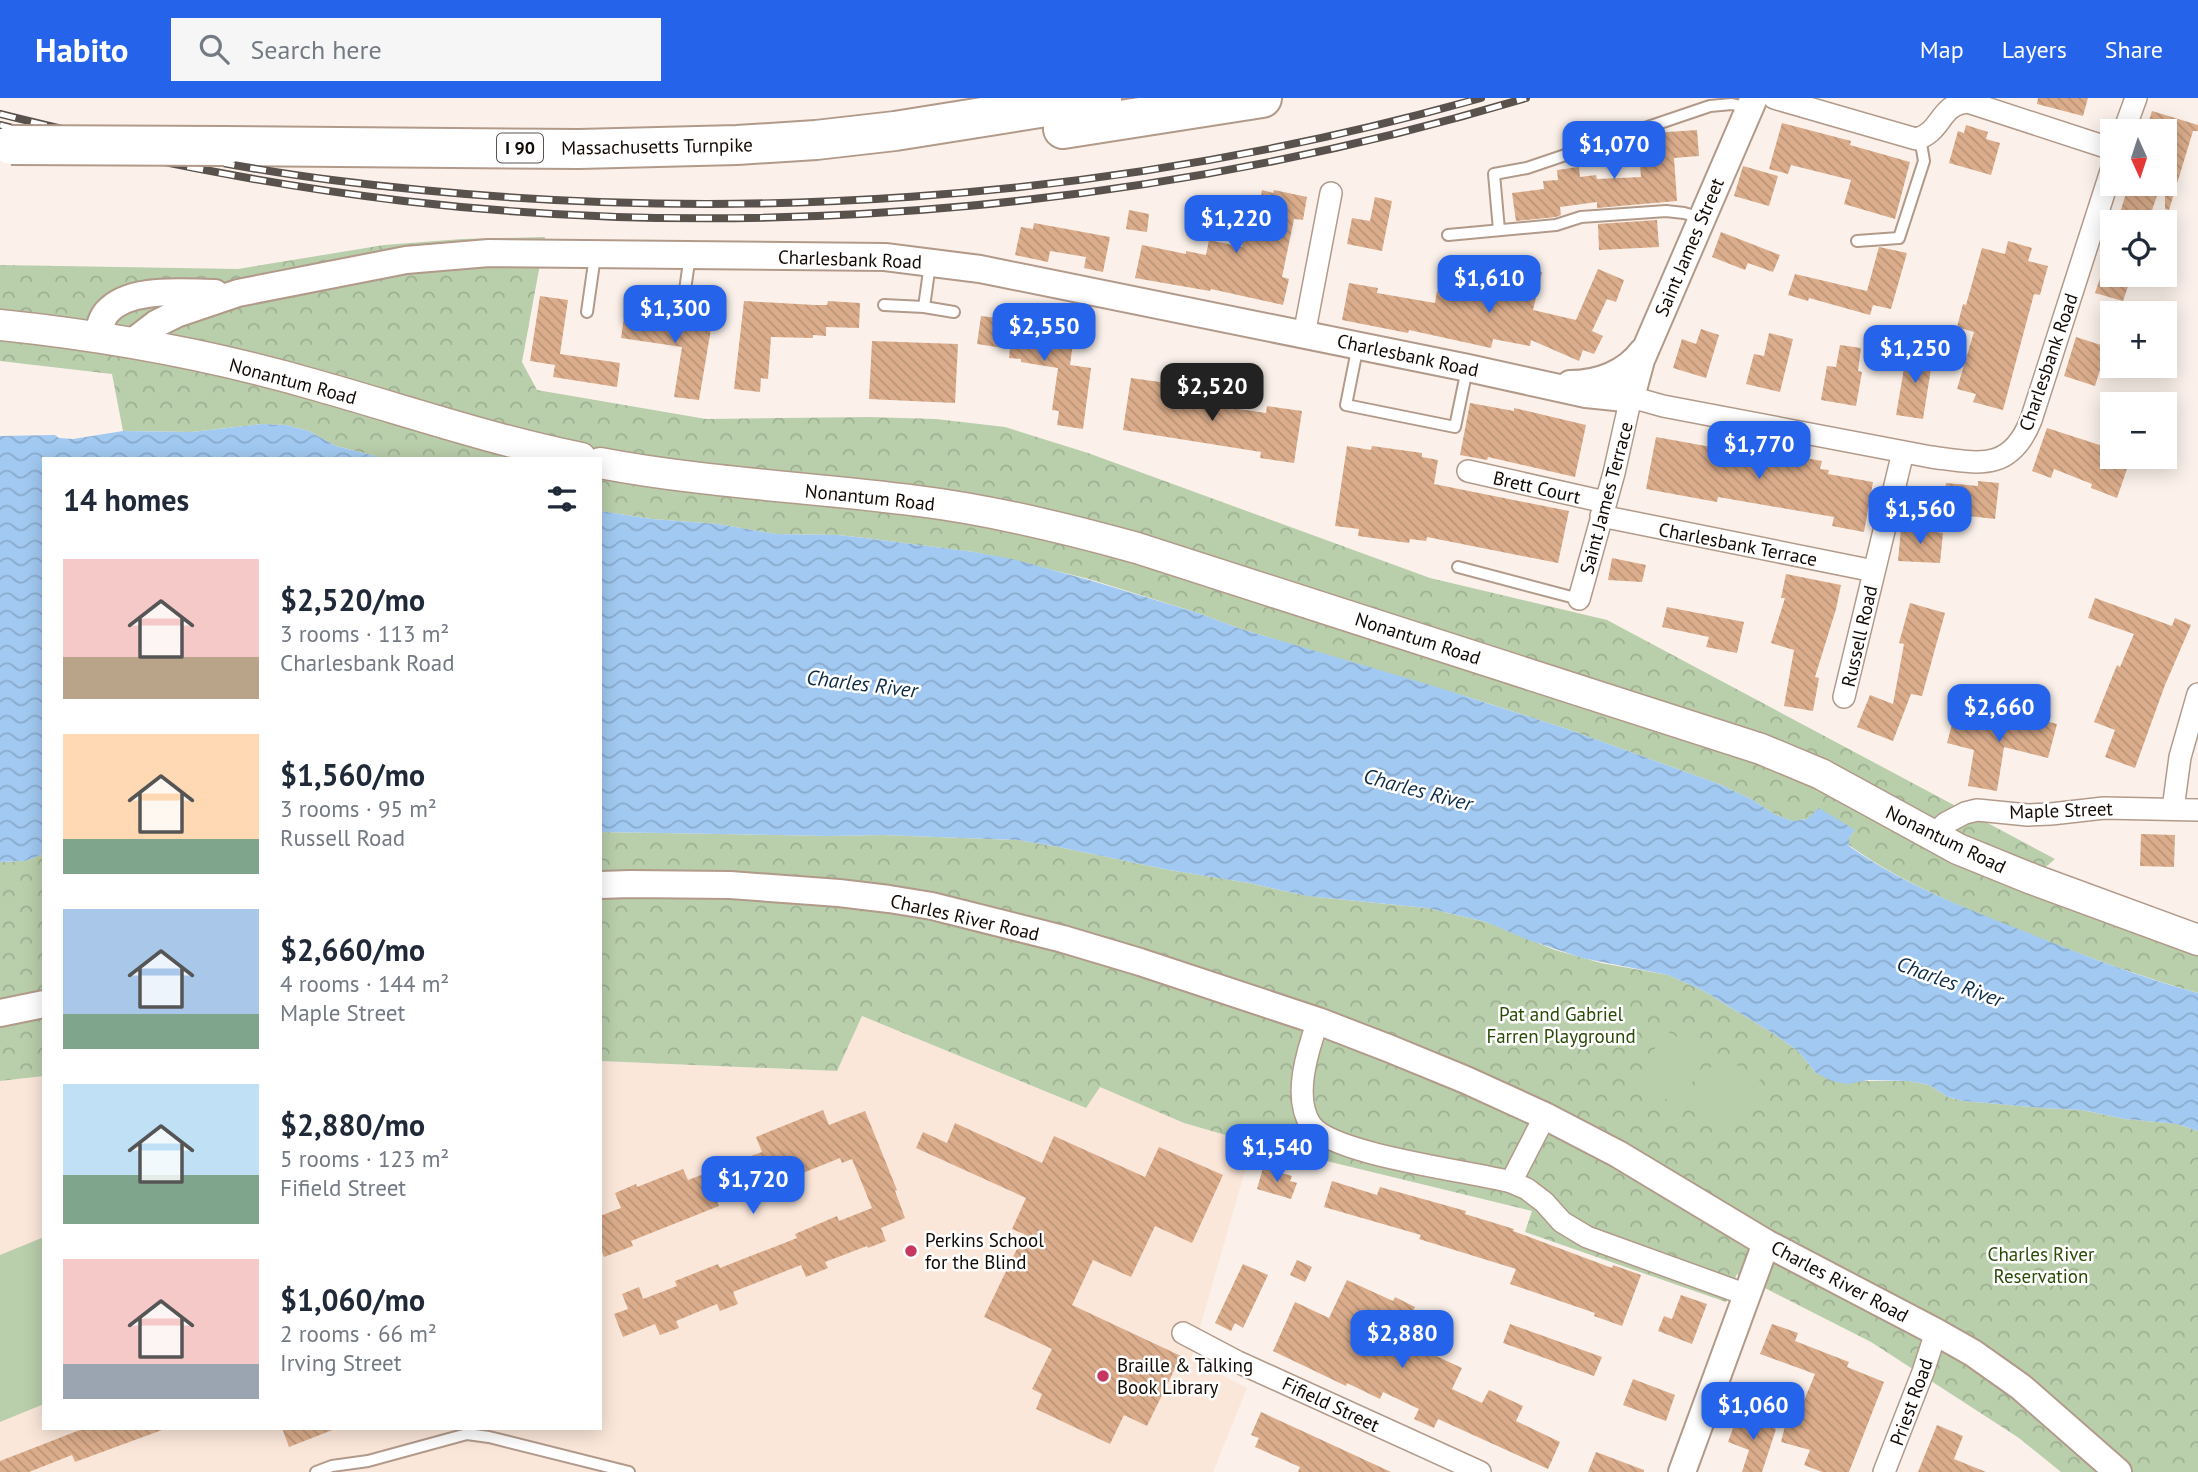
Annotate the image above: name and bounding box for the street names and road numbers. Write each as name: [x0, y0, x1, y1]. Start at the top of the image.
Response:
street label: Massachusetts Turnpike: [561, 132, 753, 160]
road number: I 90: [497, 134, 543, 162]
street label: Saint James Street: [1649, 174, 1729, 320]
street label: Charlesbank Road: [778, 244, 922, 274]
street label: Charlesbank Road: [2013, 290, 2083, 434]
street label: Charlesbank Road: [1335, 328, 1481, 382]
street label: Nonantum Road: [227, 353, 359, 409]
street label: Saint James Terrace: [1574, 419, 1638, 577]
street label: Brett Court: [1491, 465, 1584, 509]
street label: Nonantum Road: [804, 478, 936, 516]
street label: Charlesbank Terrace: [1657, 517, 1819, 571]
street label: Russell Road: [1836, 583, 1882, 689]
street label: Nonantum Road: [1352, 606, 1484, 670]
street label: Maple Street: [2009, 796, 2114, 824]
street label: Nonantum Road: [1882, 800, 2010, 878]
street label: Charles River Road: [888, 888, 1042, 946]
street label: Charles River Road: [1767, 1235, 1913, 1327]
street label: Priest Road: [1884, 1355, 1938, 1449]
street label: Fifield Street: [1279, 1371, 1384, 1437]

